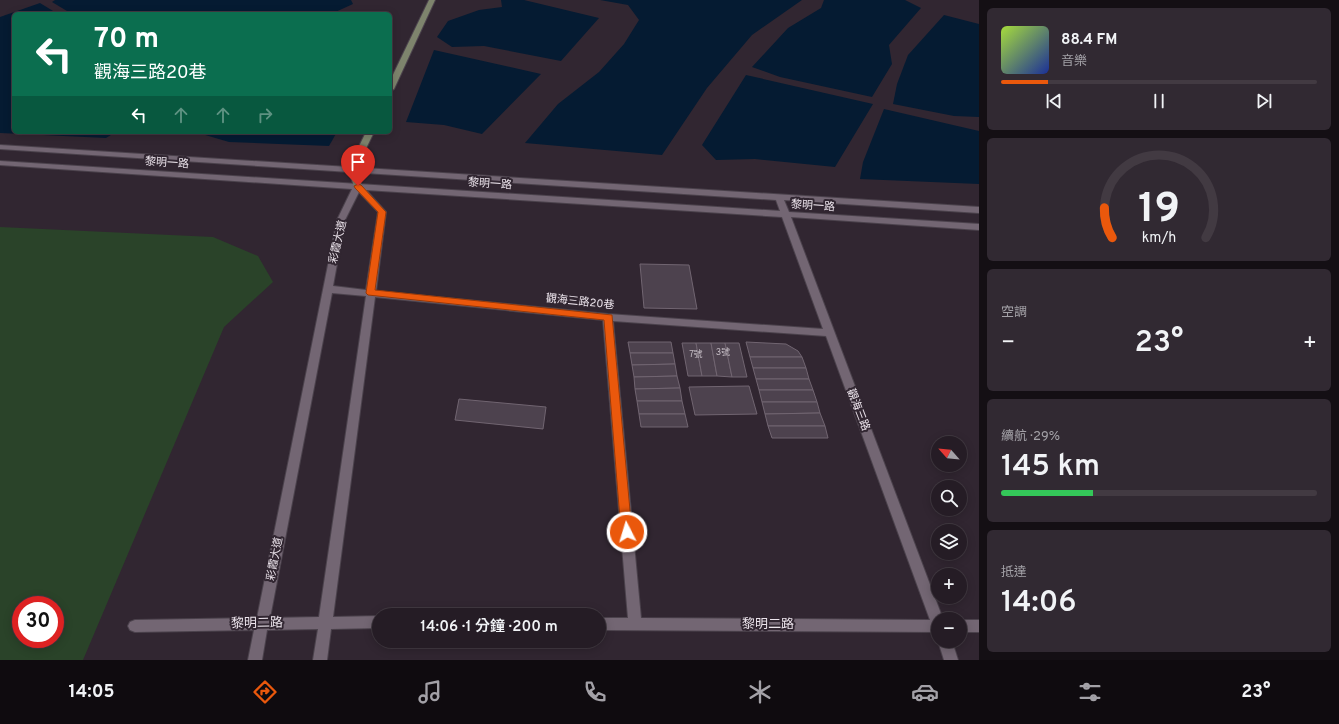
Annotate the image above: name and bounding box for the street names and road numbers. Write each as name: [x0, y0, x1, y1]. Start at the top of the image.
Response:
street label: 黎明一路: [145, 154, 189, 172]
street label: 黎明一路: [468, 175, 512, 193]
street label: 黎明一路: [791, 197, 835, 215]
street label: 彩霞大道: [326, 219, 350, 265]
street label: 觀海三路20巷: [545, 291, 615, 313]
street label: 觀海三路: [844, 387, 872, 433]
street label: 彩霞大道: [264, 536, 286, 582]
street label: 黎明二路: [231, 615, 283, 632]
street label: 黎明二路: [742, 616, 794, 633]

